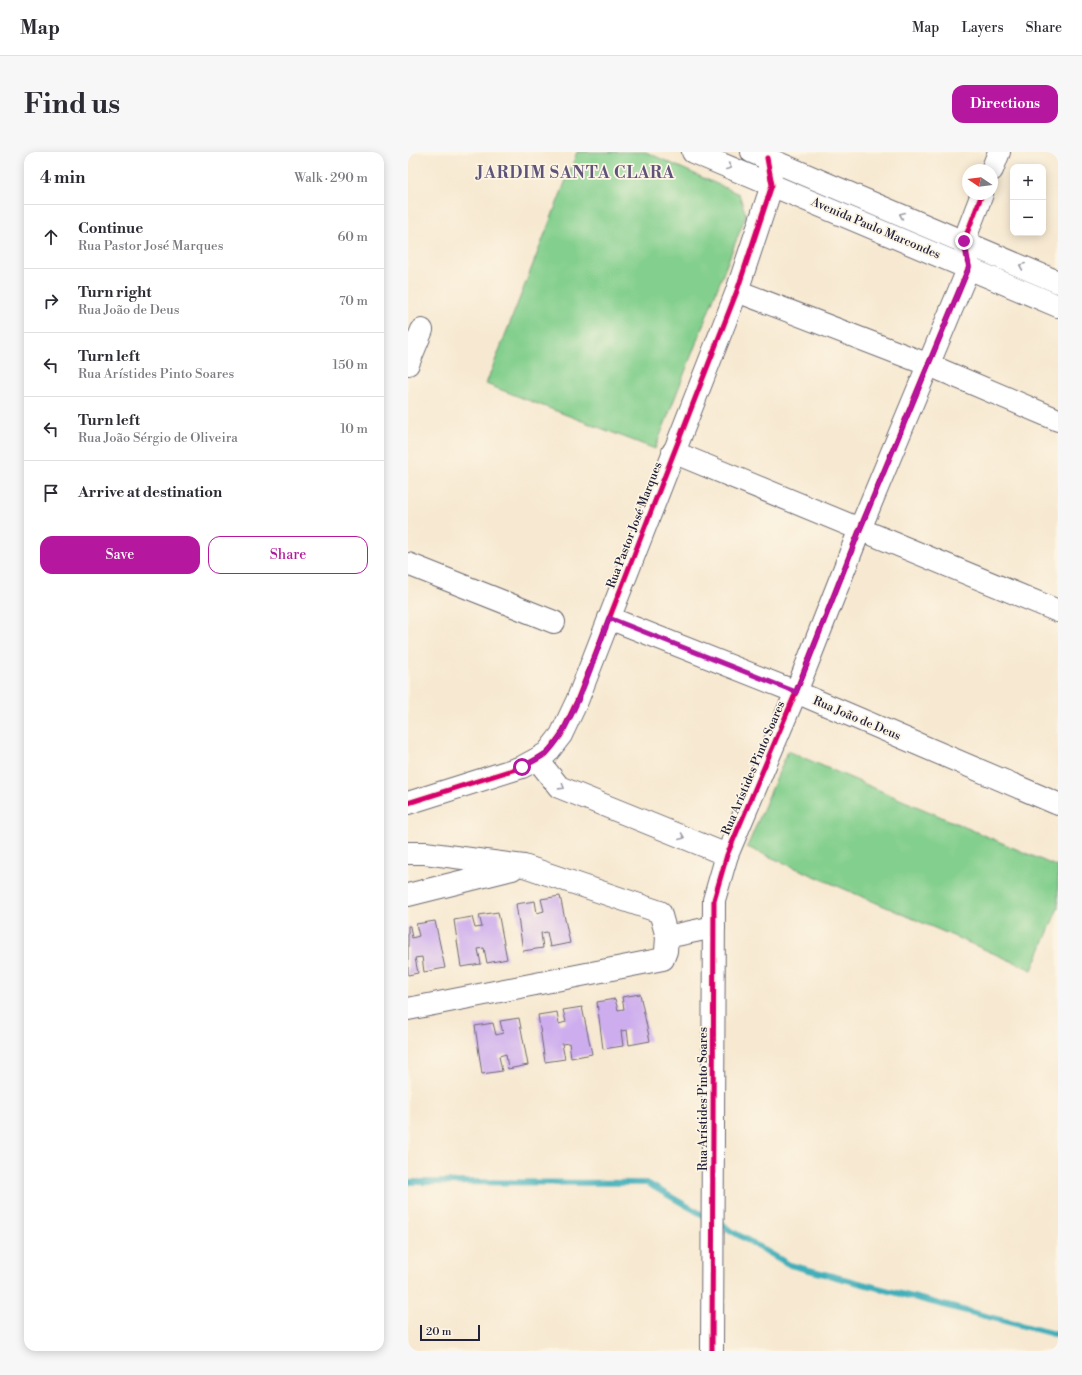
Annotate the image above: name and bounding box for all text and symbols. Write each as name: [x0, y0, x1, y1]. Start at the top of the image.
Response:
text: Map: [20, 16, 60, 40]
text: Map: [912, 19, 939, 37]
text: Layers: [961, 19, 1004, 37]
text: Share: [1026, 19, 1062, 37]
button: Directions: [952, 85, 1058, 123]
text: Find us: [24, 87, 120, 122]
one-way arrow: [724, 162, 732, 170]
district label: JARDIM SANTA CLARA: [475, 163, 675, 183]
north arrow: [962, 164, 998, 200]
map controls: [1010, 164, 1046, 236]
button: +: [1010, 164, 1046, 200]
text: 4 min: [40, 167, 85, 189]
text: Walk · 290 m: [294, 170, 368, 186]
street label: Avenida Paulo Marcondes: [808, 194, 943, 263]
button: −: [1010, 200, 1046, 236]
one-way arrow: [899, 212, 906, 220]
text: Continue: [78, 219, 143, 238]
icon: ahead: [40, 226, 62, 248]
text: 60 m: [337, 229, 368, 245]
route end: [955, 232, 973, 250]
text: Rua Pastor José Marques: [78, 238, 223, 254]
one-way arrow: [1019, 263, 1026, 271]
text: Turn right: [78, 283, 152, 302]
icon: right: [40, 290, 62, 312]
text: 70 m: [339, 293, 368, 309]
text: Rua João de Deus: [78, 302, 179, 318]
text: Turn left: [78, 347, 140, 366]
icon: left: [40, 354, 62, 376]
text: 150 m: [333, 357, 368, 373]
text: Rua Arístides Pinto Soares: [78, 366, 234, 382]
text: Turn left: [78, 411, 140, 430]
icon: left: [40, 418, 62, 440]
text: 10 m: [340, 421, 368, 437]
text: Rua João Sérgio de Oliveira: [78, 430, 238, 446]
street label: Rua Pastor José Marques: [603, 460, 666, 591]
icon: arrive: [40, 482, 62, 504]
text: Arrive at destination: [78, 483, 222, 502]
button: Save: [40, 536, 200, 574]
button: Share: [208, 536, 368, 574]
street label: Rua João de Deus: [811, 693, 903, 744]
street label: Rua Arístides Pinto Soares: [718, 699, 789, 838]
route start: [513, 758, 531, 776]
one-way arrow: [558, 783, 565, 790]
one-way arrow: [679, 833, 686, 841]
street label: Rua Arístides Pinto Soares: [696, 1027, 711, 1171]
scale bar: [420, 1323, 480, 1342]
text: 20 m: [426, 1325, 451, 1339]

